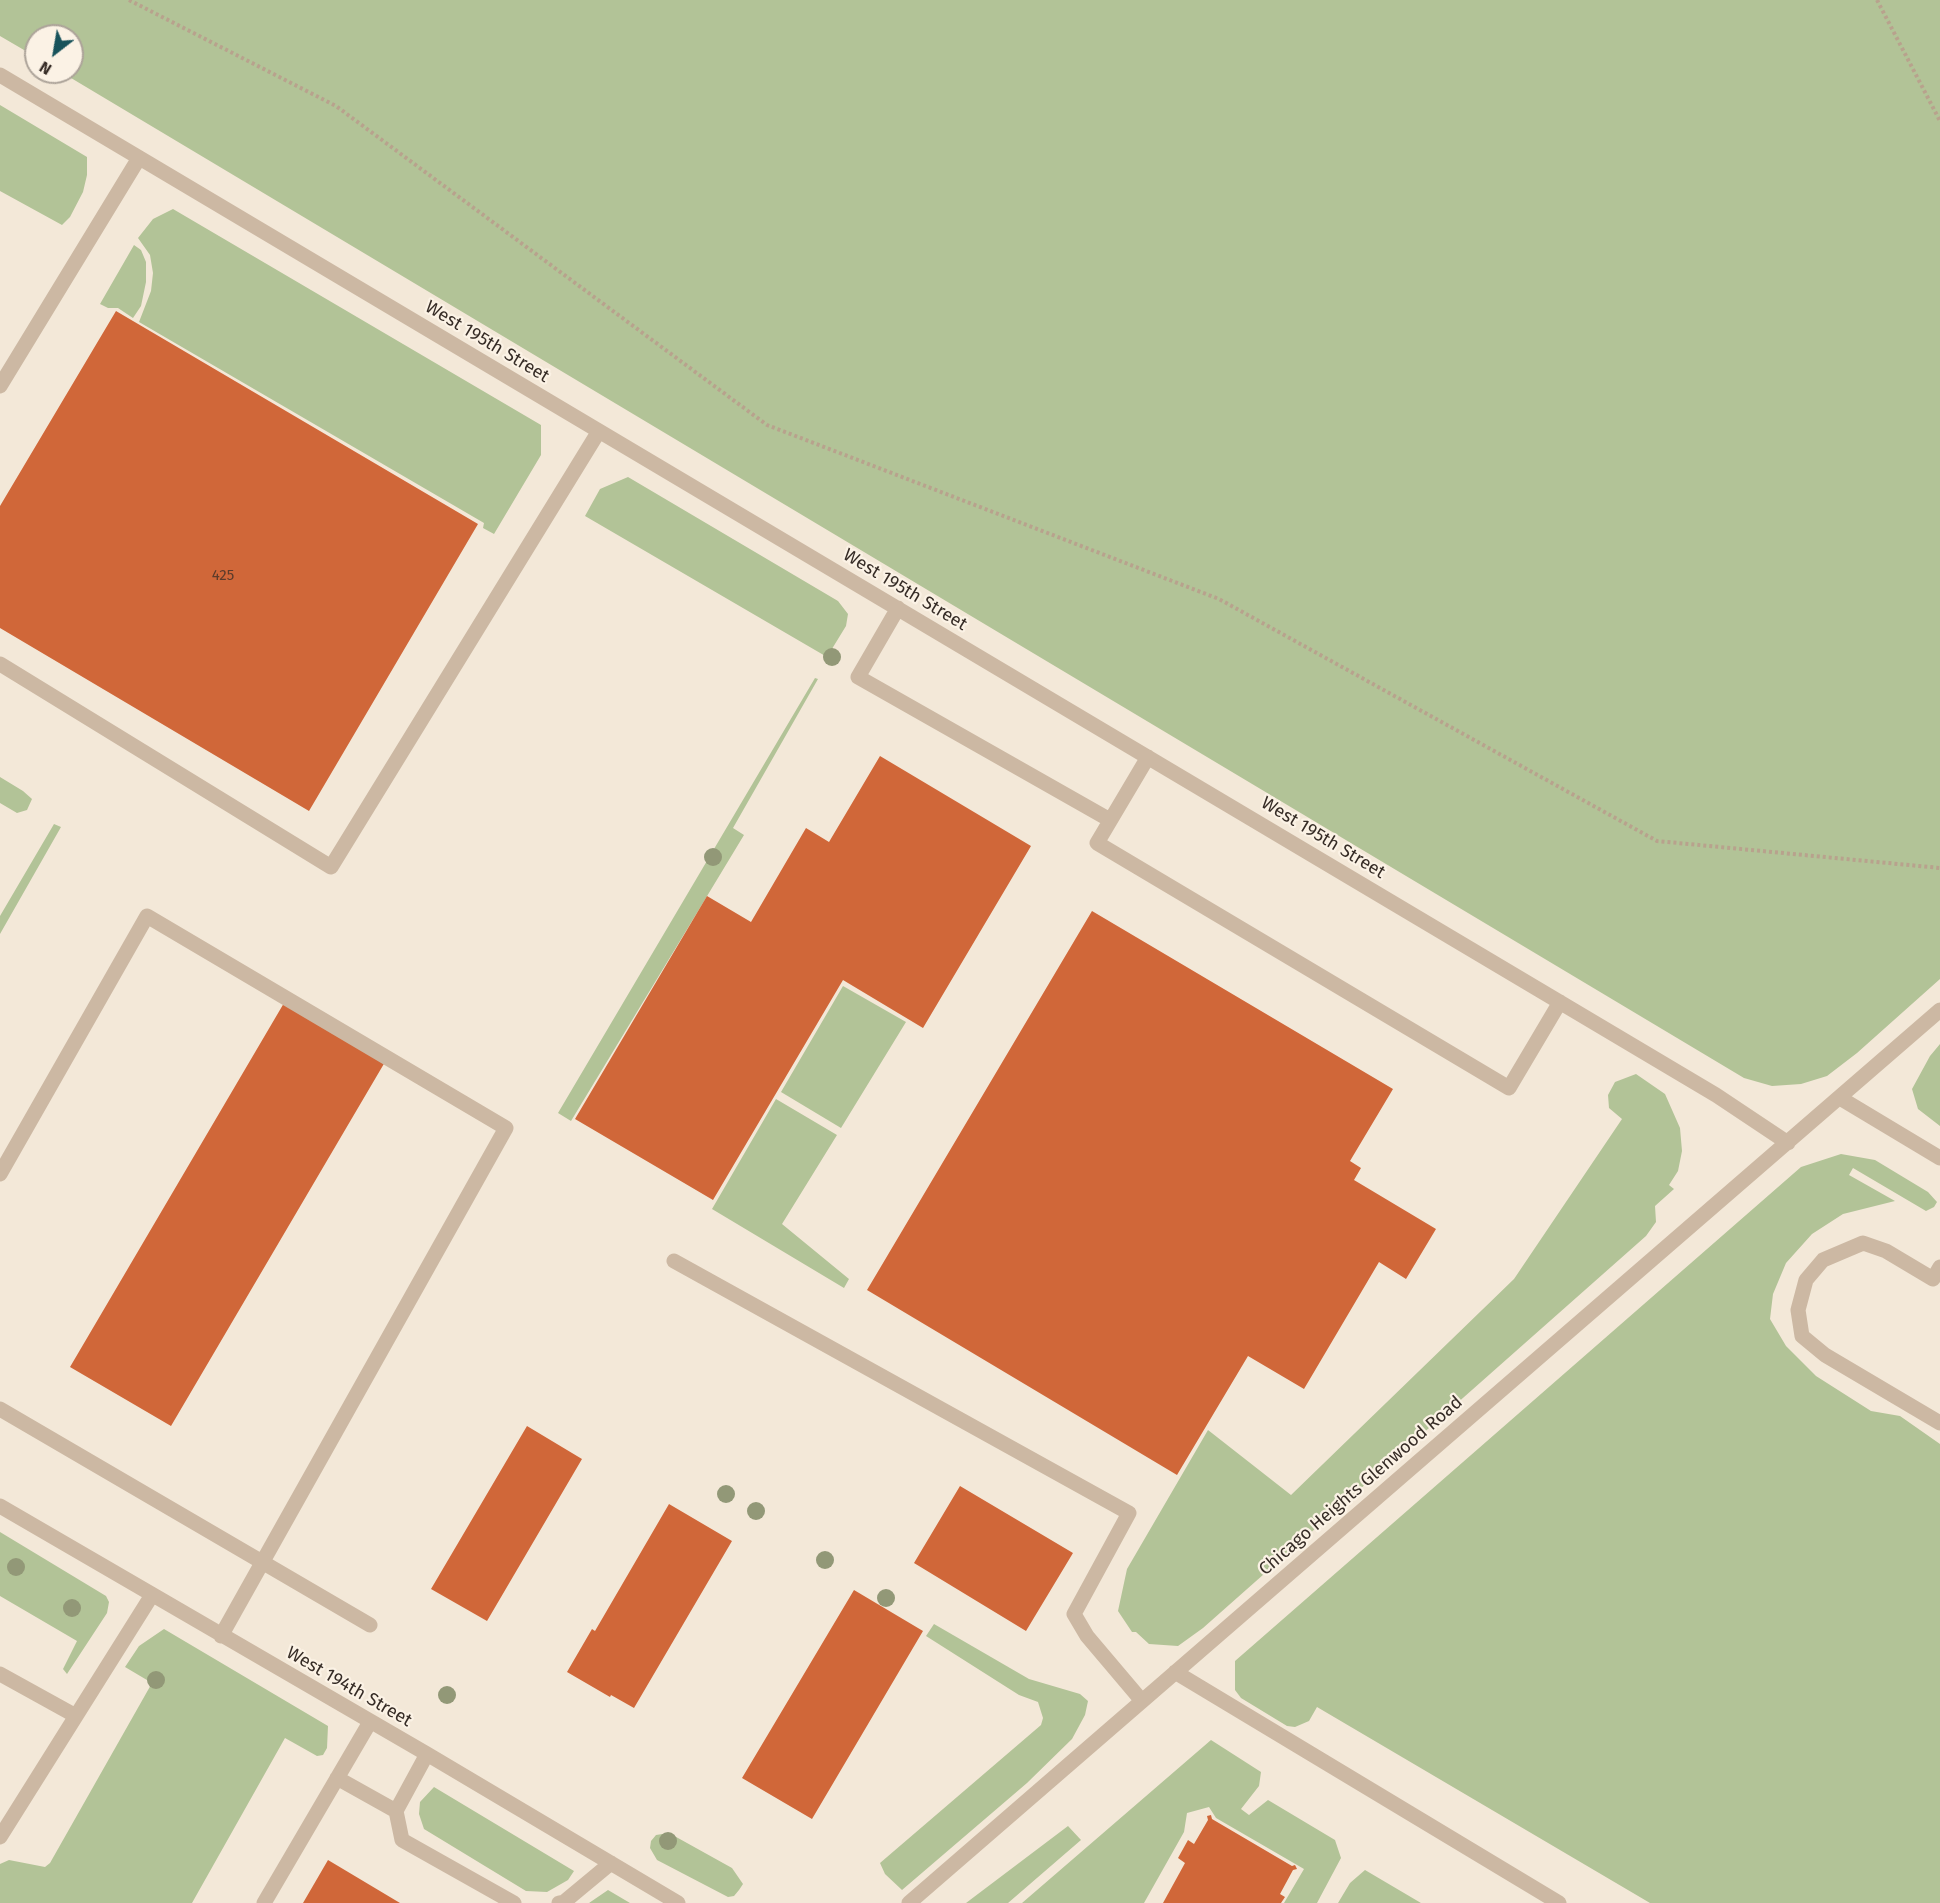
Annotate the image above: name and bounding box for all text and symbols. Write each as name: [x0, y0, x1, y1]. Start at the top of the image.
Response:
north arrow: [24, 24, 84, 84]
text: N: [36, 57, 55, 79]
street label: West 195th Street: [421, 296, 553, 388]
street label: West 195th Street: [839, 544, 971, 636]
house number: 425: [212, 567, 234, 585]
street label: West 195th Street: [1257, 792, 1389, 884]
street label: Chicago Heights Glenwood Road: [1255, 1392, 1467, 1580]
street label: West 194th Street: [282, 1642, 416, 1732]

